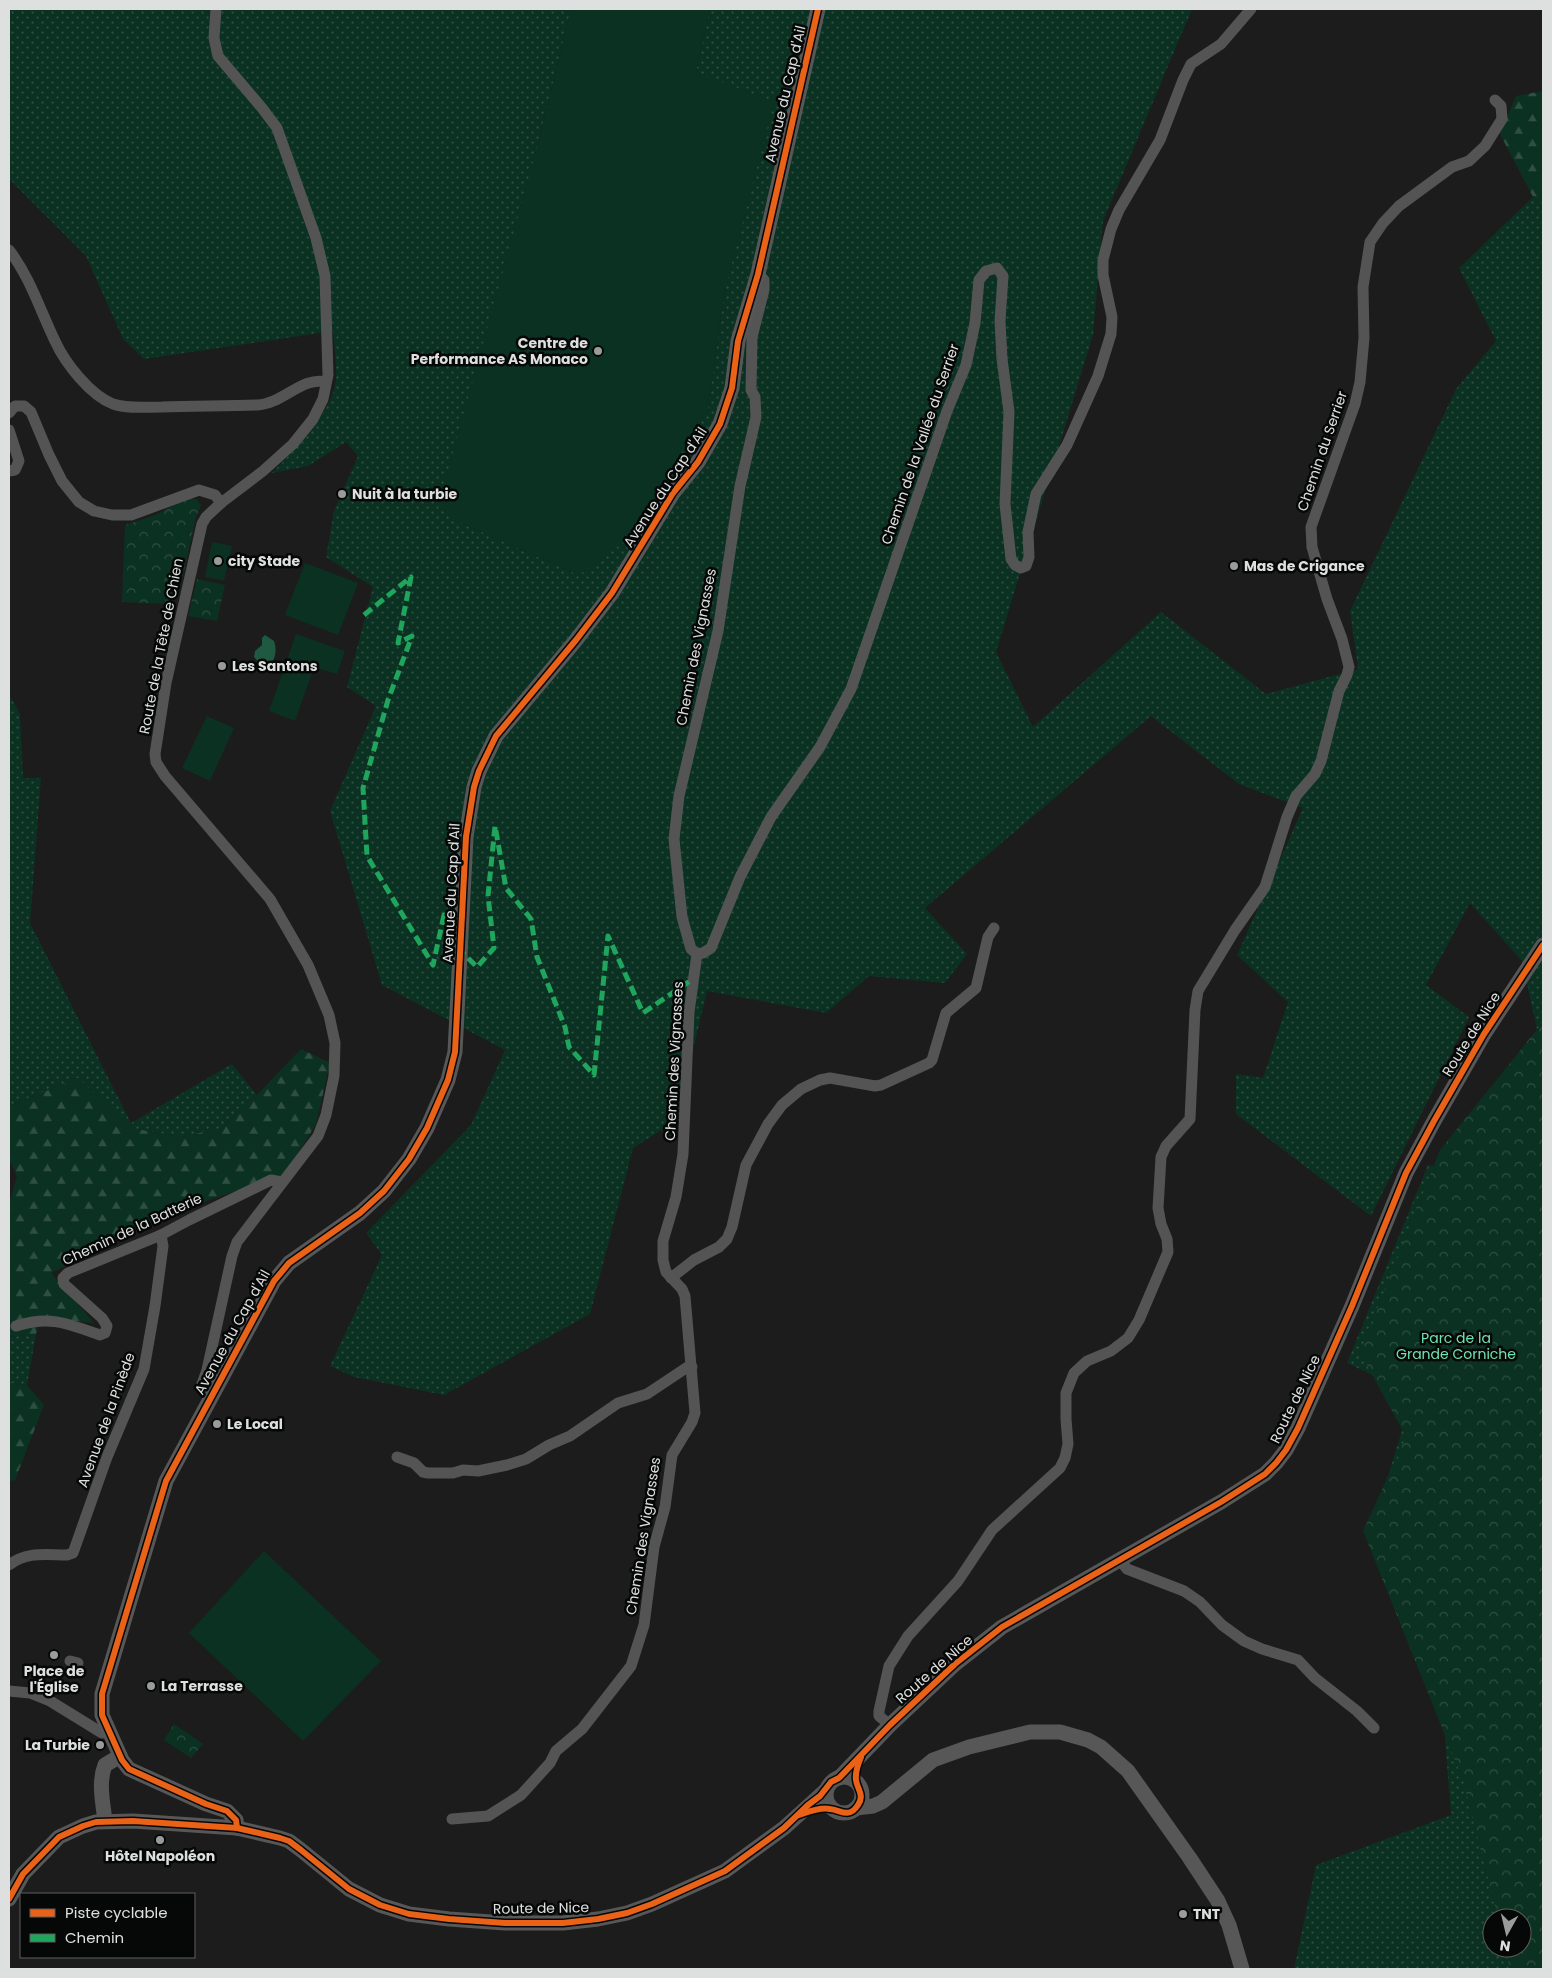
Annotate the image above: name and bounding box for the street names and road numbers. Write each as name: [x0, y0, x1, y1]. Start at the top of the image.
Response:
street label: Avenue du Cap d'Ail: [760, 24, 810, 164]
street label: Chemin de la Vallée du Serrier: [876, 341, 964, 547]
street label: Chemin du Serrier: [1292, 388, 1352, 514]
street label: Avenue du Cap d'Ail: [618, 423, 712, 551]
street label: Route de la Tête de Chien: [134, 556, 188, 736]
street label: Chemin des Vignasses: [671, 567, 721, 727]
street label: Avenue du Cap d'Ail: [437, 823, 465, 963]
street label: Chemin des Vignasses: [660, 981, 688, 1141]
street label: Route de Nice: [1437, 988, 1505, 1080]
street label: Chemin de la Batterie: [59, 1188, 205, 1270]
street label: Avenue du Cap d'Ail: [189, 1266, 275, 1398]
street label: Avenue de la Pinède: [72, 1349, 140, 1490]
street label: Route de Nice: [1265, 1351, 1325, 1447]
street label: Chemin des Vignasses: [621, 1456, 665, 1616]
street label: Route de Nice: [891, 1630, 977, 1708]
street label: Route de Nice: [493, 1897, 590, 1919]

